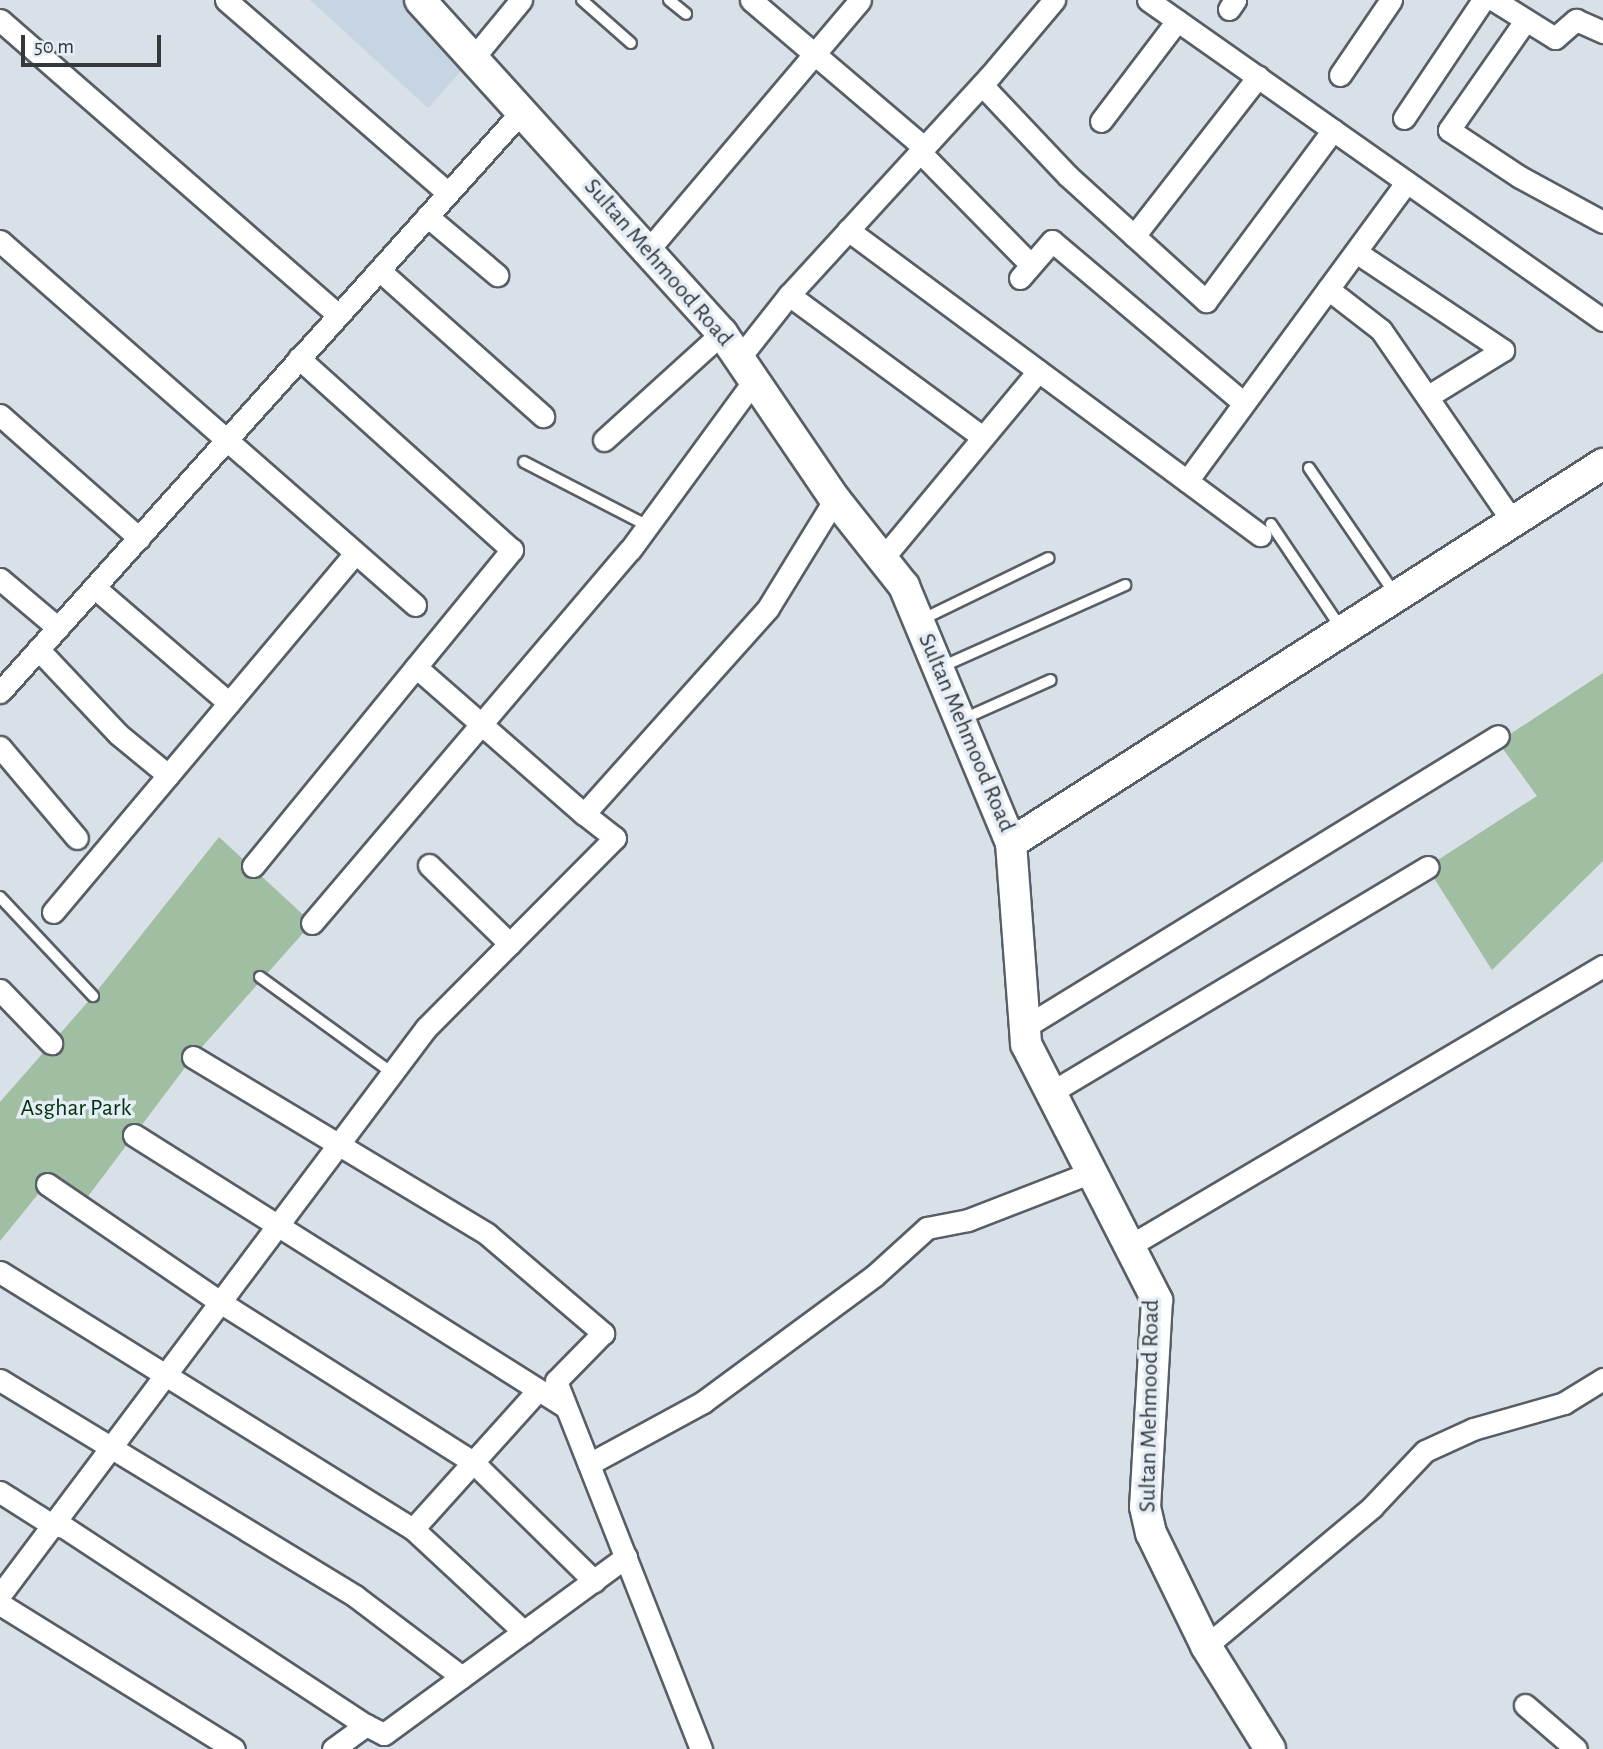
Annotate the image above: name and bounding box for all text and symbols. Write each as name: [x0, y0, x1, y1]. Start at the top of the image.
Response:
scale bar: [24, 21, 164, 65]
text: 50 m: [34, 36, 74, 57]
street label: Sultan Mehmood Road: [577, 173, 739, 353]
street label: Sultan Mehmood Road: [911, 629, 1021, 837]
park label: Asghar Park: [21, 1095, 131, 1123]
street label: Sultan Mehmood Road: [1134, 1299, 1166, 1513]

